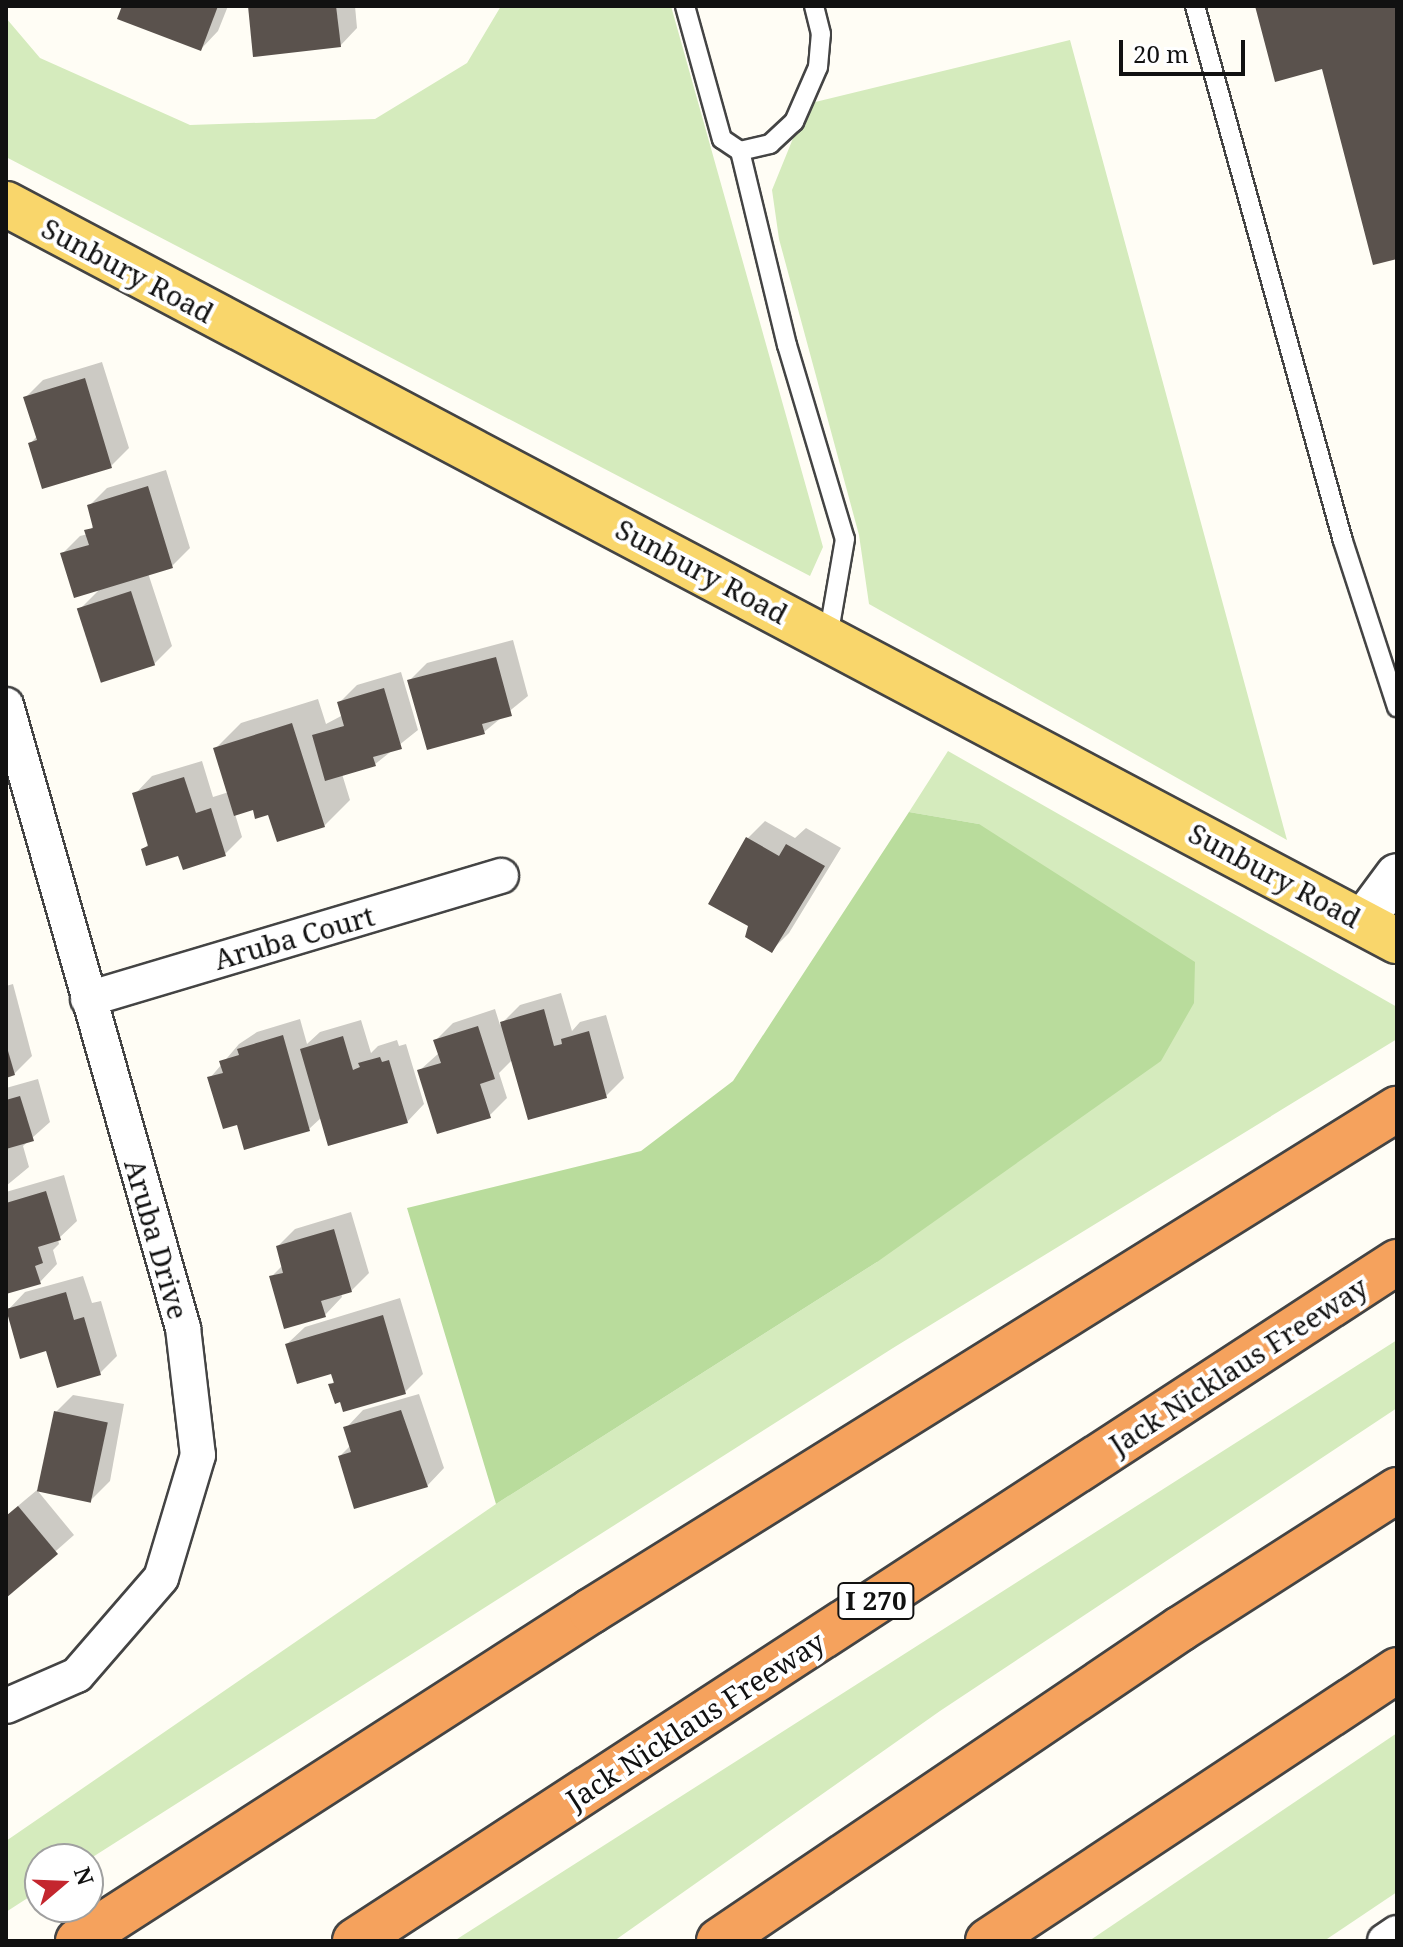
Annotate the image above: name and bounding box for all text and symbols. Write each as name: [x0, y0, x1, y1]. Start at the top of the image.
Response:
scale bar: [1123, 24, 1249, 74]
text: 20 m: [1133, 37, 1189, 70]
street label: Sunbury Road: [36, 211, 220, 329]
street label: Sunbury Road: [610, 512, 794, 630]
street label: Sunbury Road: [1183, 816, 1367, 934]
street label: Aruba Court: [210, 898, 378, 976]
street label: Aruba Drive: [118, 1155, 196, 1323]
street label: Jack Nicklaus Freeway: [1103, 1269, 1373, 1461]
road number: I 270: [836, 1579, 916, 1623]
street label: Jack Nicklaus Freeway: [560, 1624, 830, 1816]
north arrow: [24, 1843, 104, 1923]
text: N: [68, 1863, 102, 1889]

